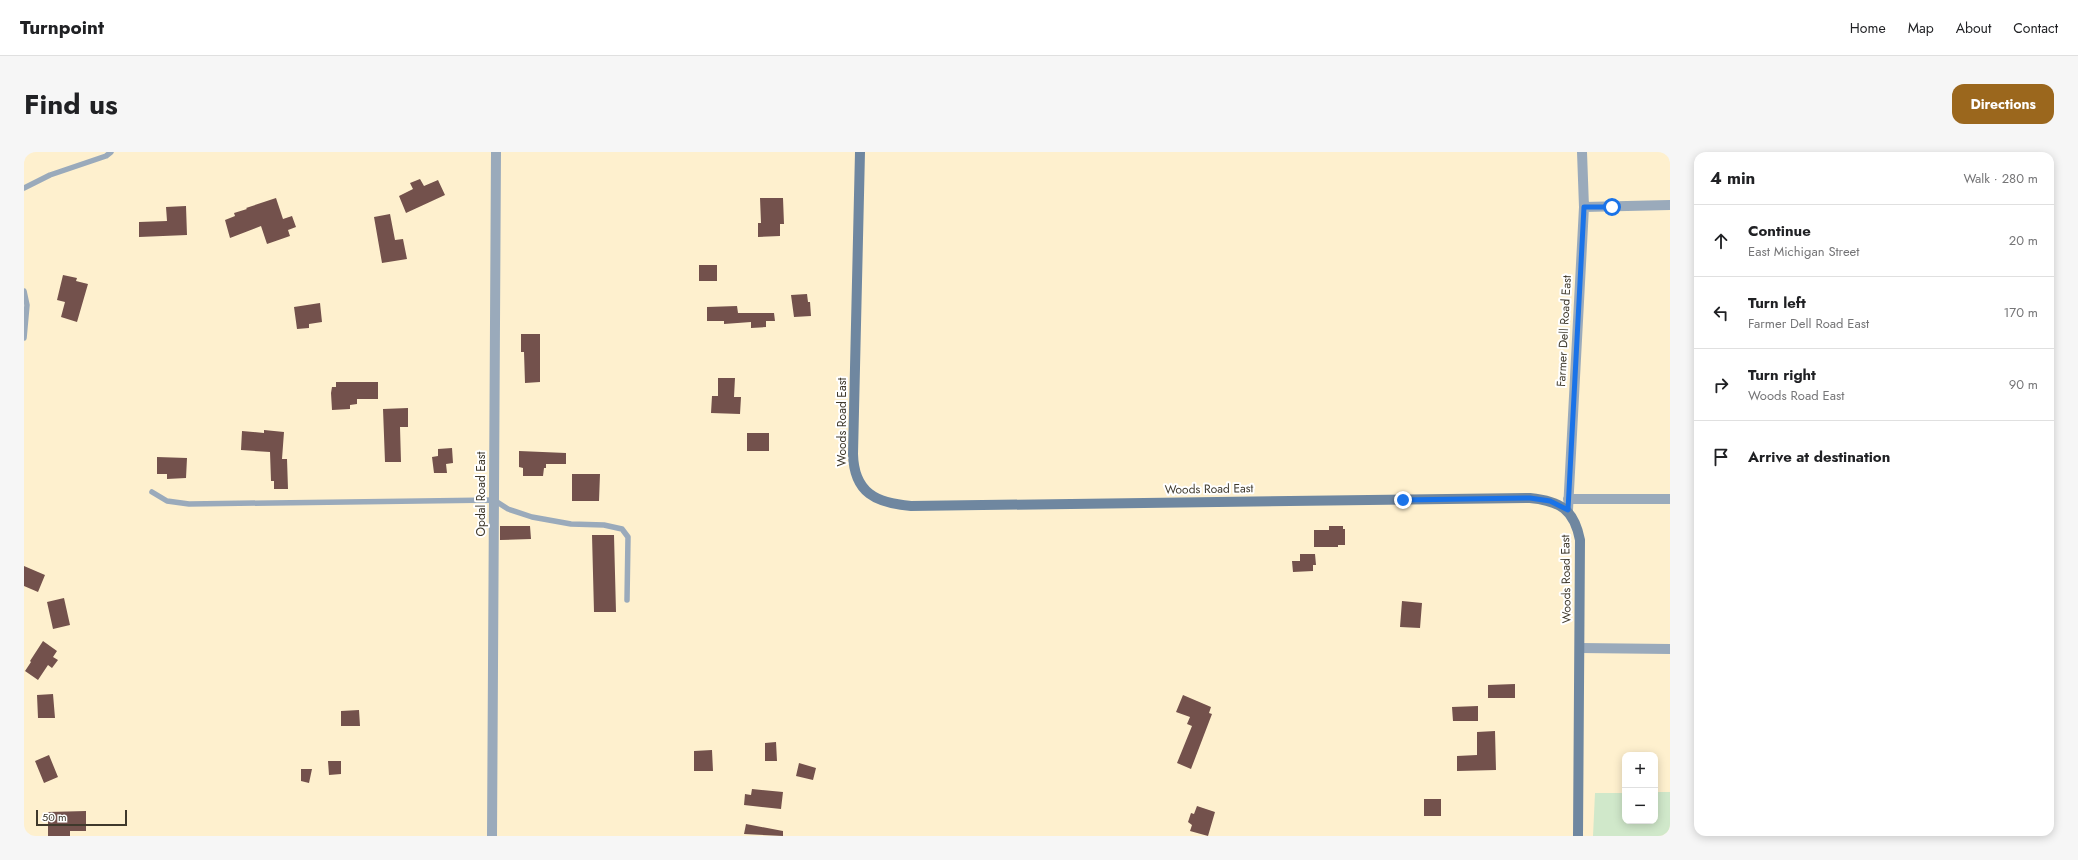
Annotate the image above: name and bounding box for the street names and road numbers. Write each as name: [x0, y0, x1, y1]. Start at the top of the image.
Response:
street label: Farmer Dell Road East: [1552, 275, 1576, 387]
street label: Woods Road East: [833, 377, 851, 466]
street label: Opdal Road East: [472, 451, 490, 536]
street label: Woods Road East: [1164, 479, 1254, 499]
street label: Woods Road East: [1556, 534, 1576, 624]

